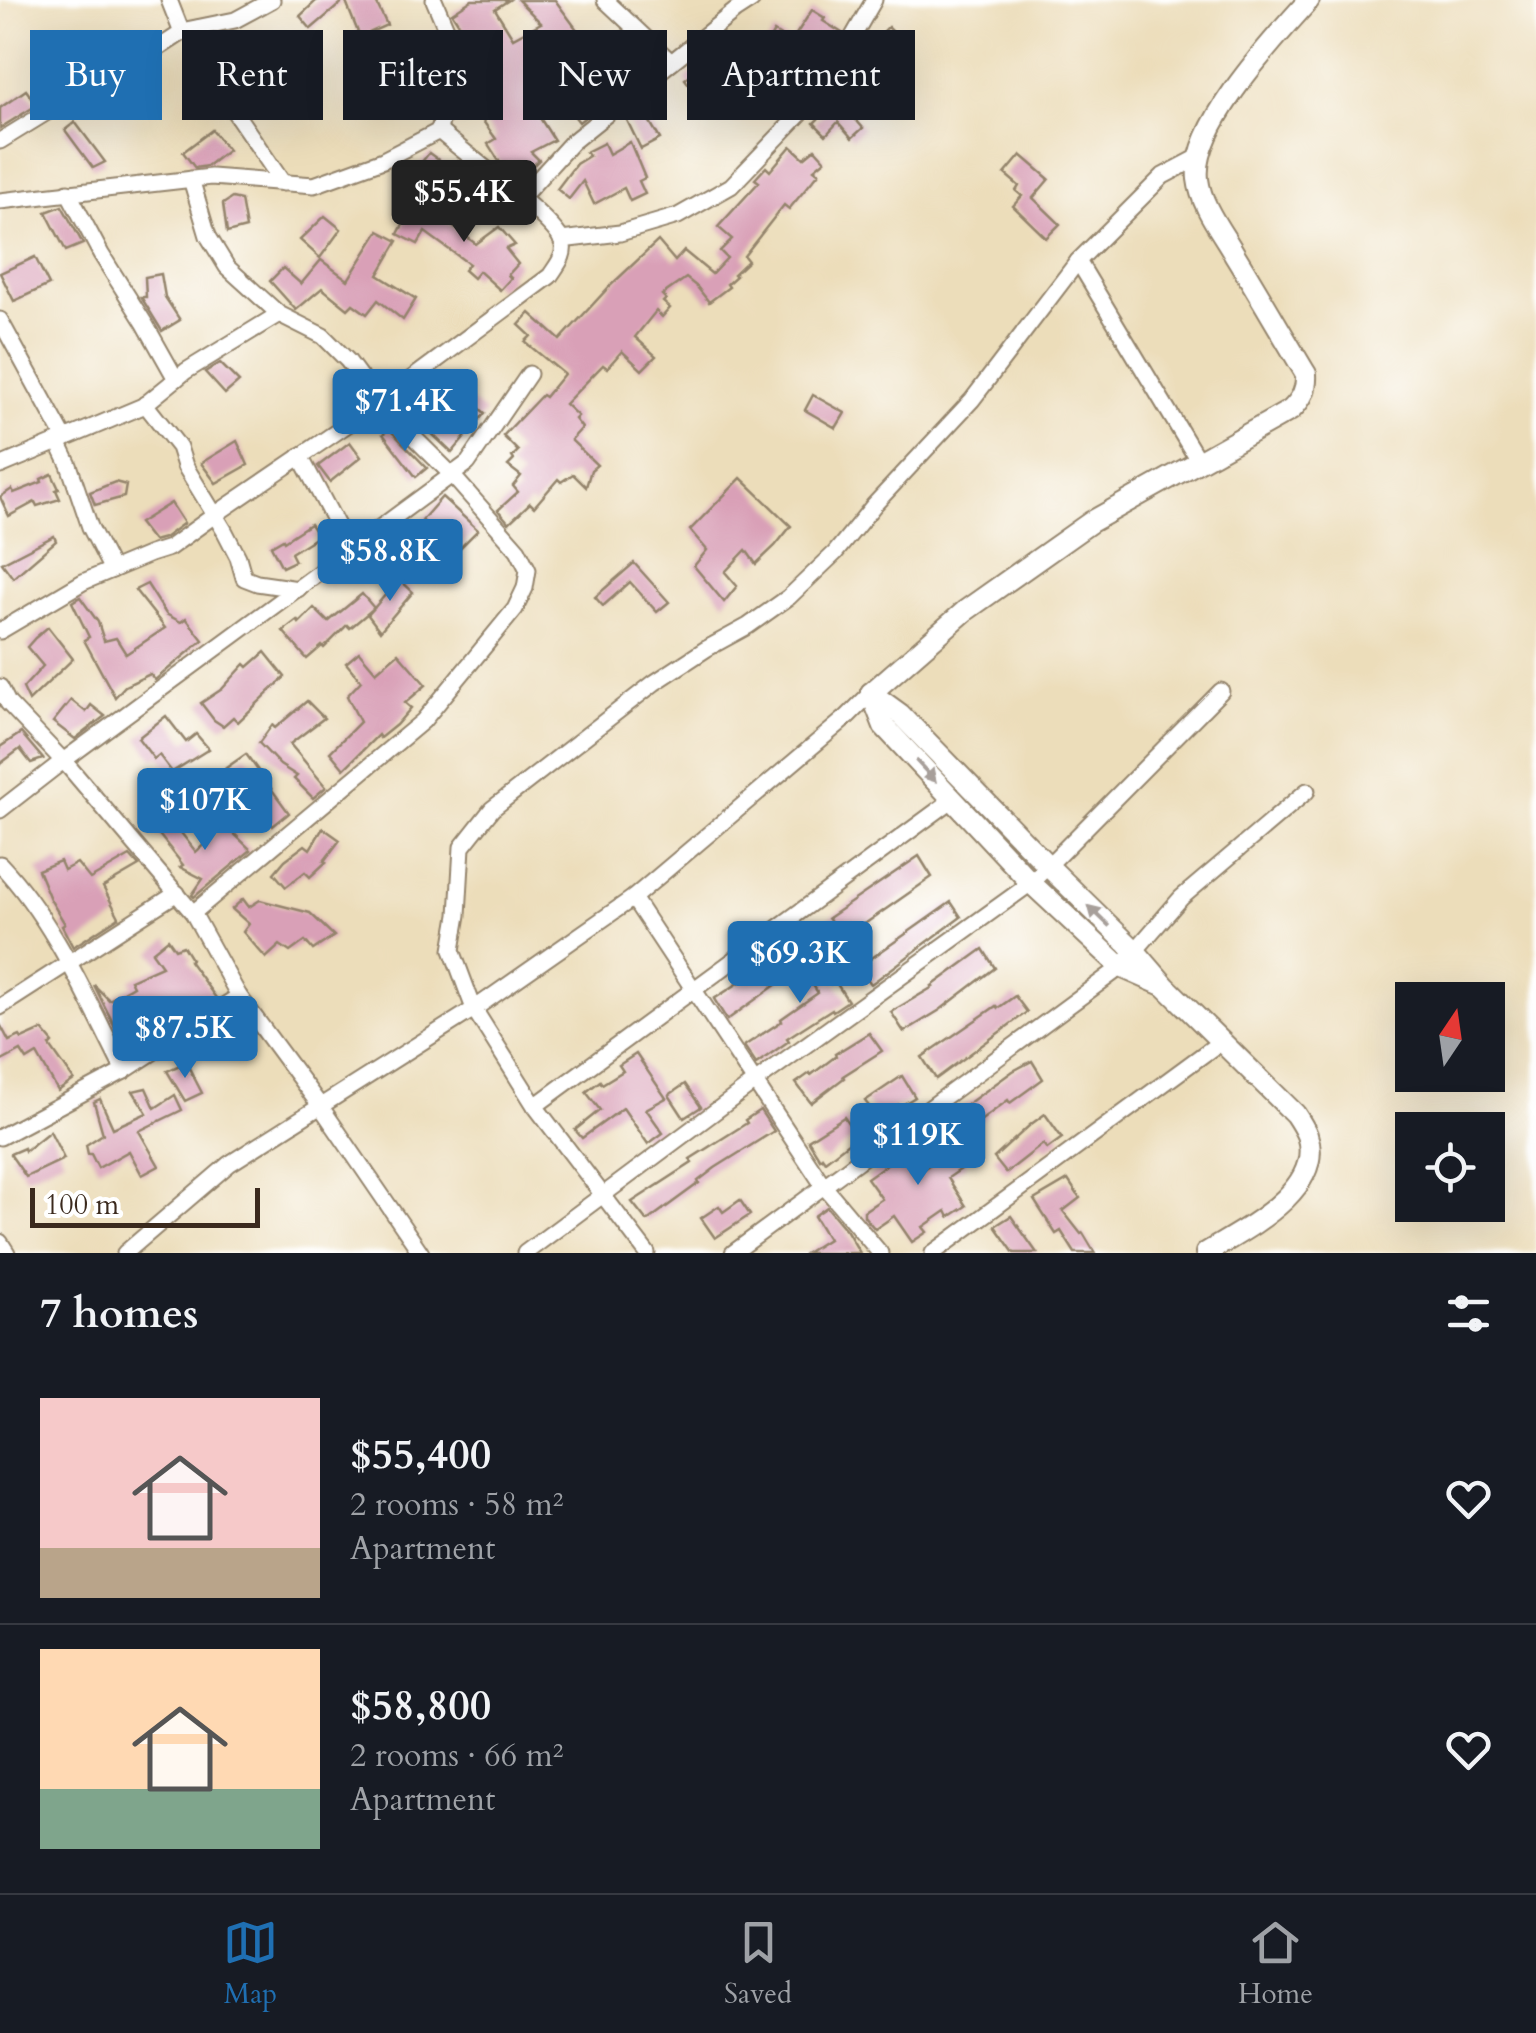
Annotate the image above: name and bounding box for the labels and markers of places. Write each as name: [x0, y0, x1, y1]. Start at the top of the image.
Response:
pin: $55.4K: [383, 160, 545, 245]
pin: $71.4K: [324, 369, 486, 454]
pin: $58.8K: [309, 519, 471, 604]
pin: $107K: [135, 768, 275, 853]
pin: $69.3K: [719, 921, 881, 1006]
pin: $87.5K: [104, 996, 266, 1081]
pin: $119K: [848, 1103, 988, 1188]

